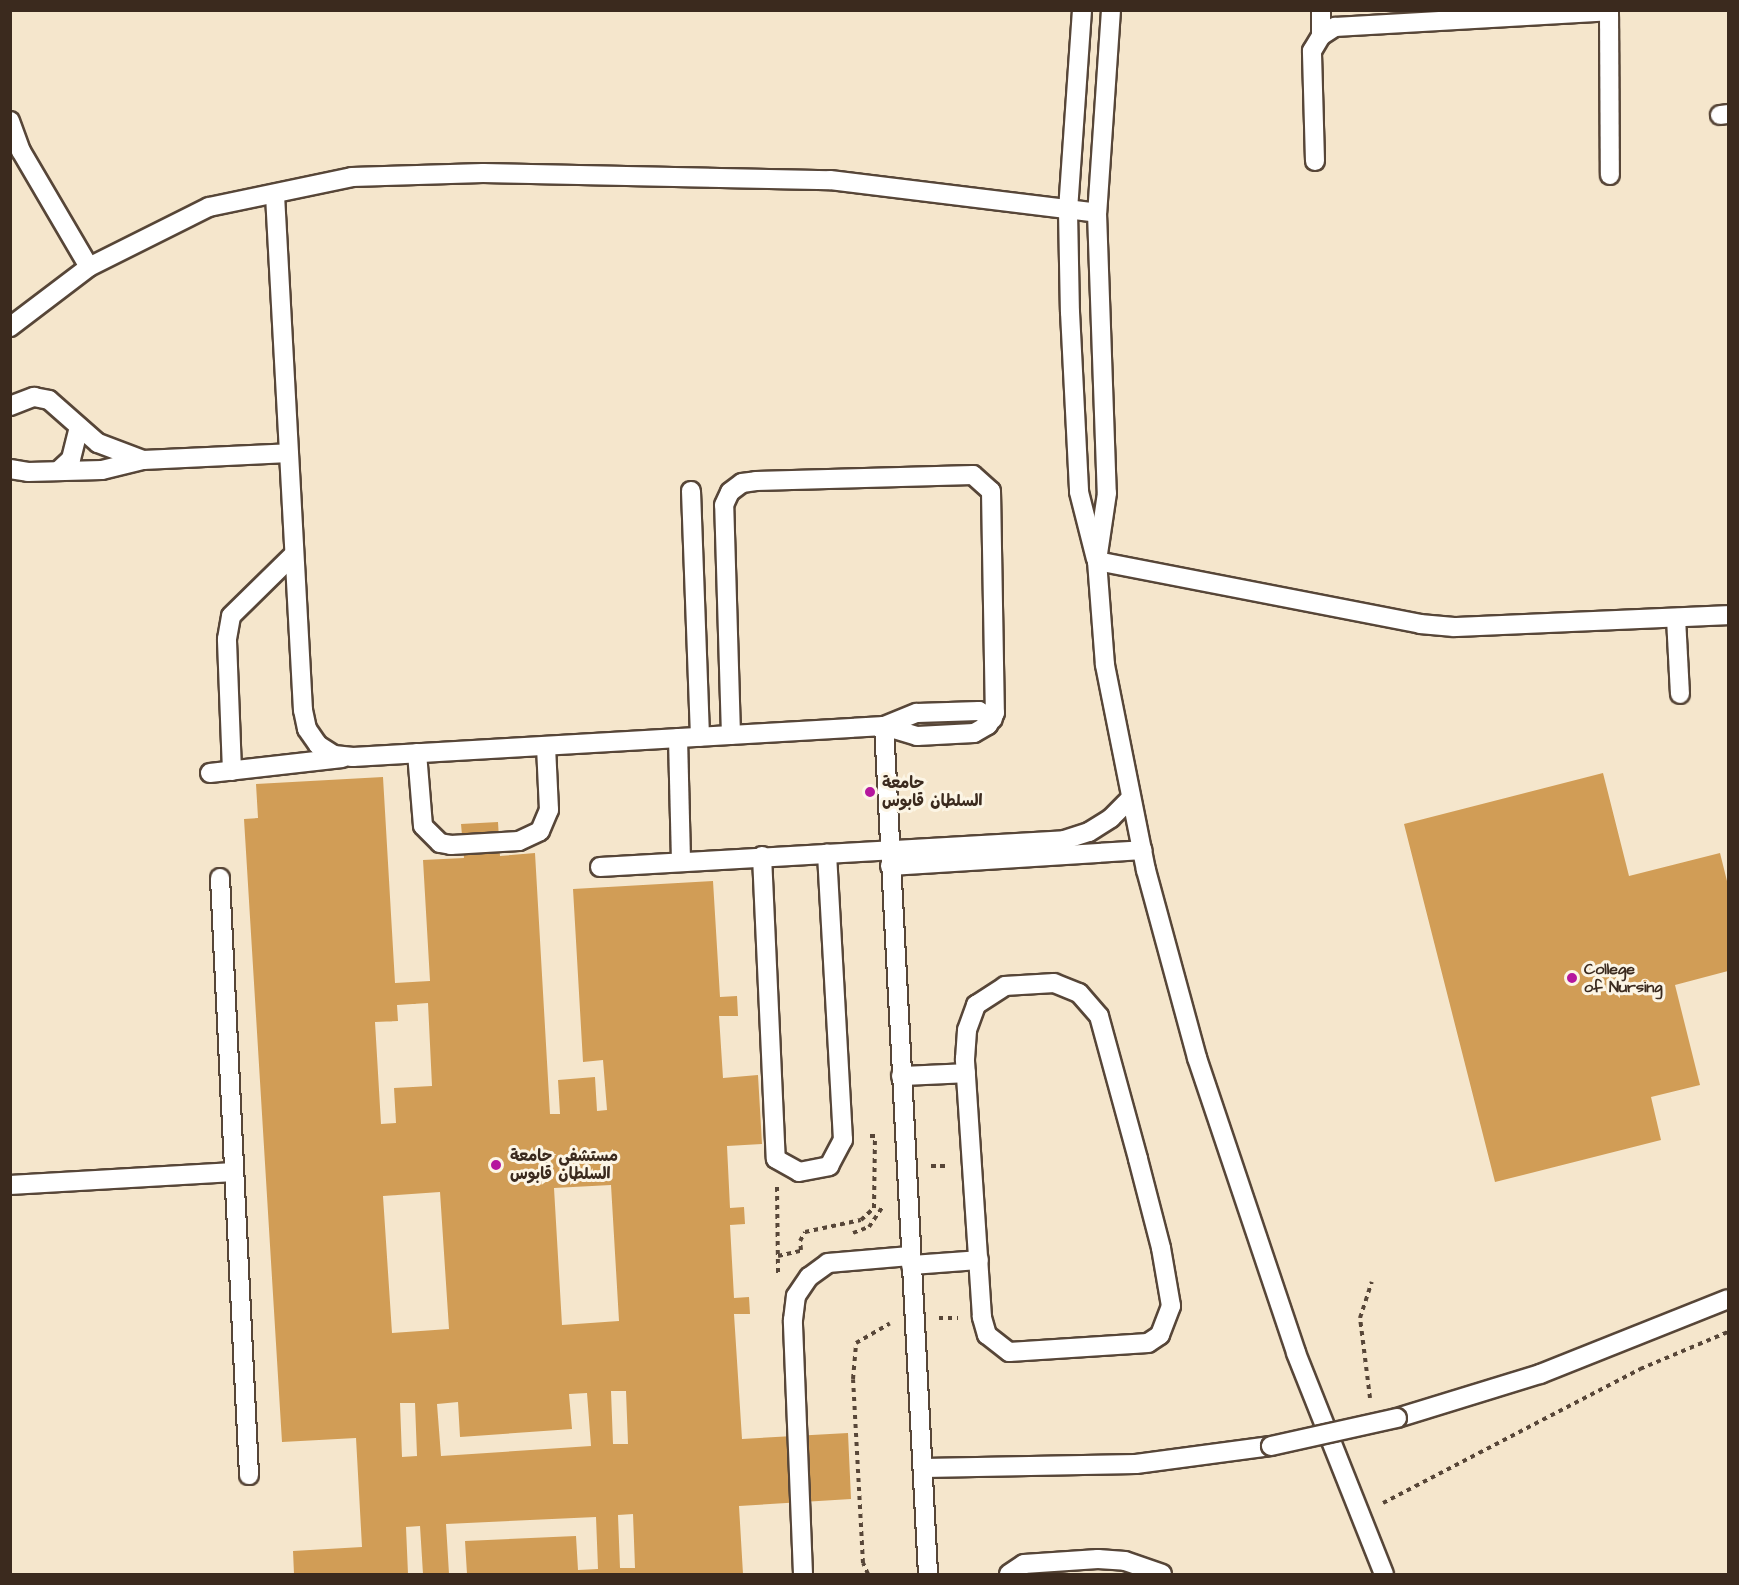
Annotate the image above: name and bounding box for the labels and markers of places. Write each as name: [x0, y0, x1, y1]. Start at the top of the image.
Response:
place label: جامعة السلطان قابوس: [882, 773, 983, 811]
marker: جامعة السلطان قابوس: [863, 785, 877, 799]
place label: College of Nursing: [1584, 959, 1663, 997]
marker: College of Nursing: [1565, 971, 1579, 985]
place label: مستشفى جامعة السلطان قابوس: [510, 1146, 618, 1184]
marker: مستشفى جامعة السلطان قابوس: [487, 1156, 505, 1174]

